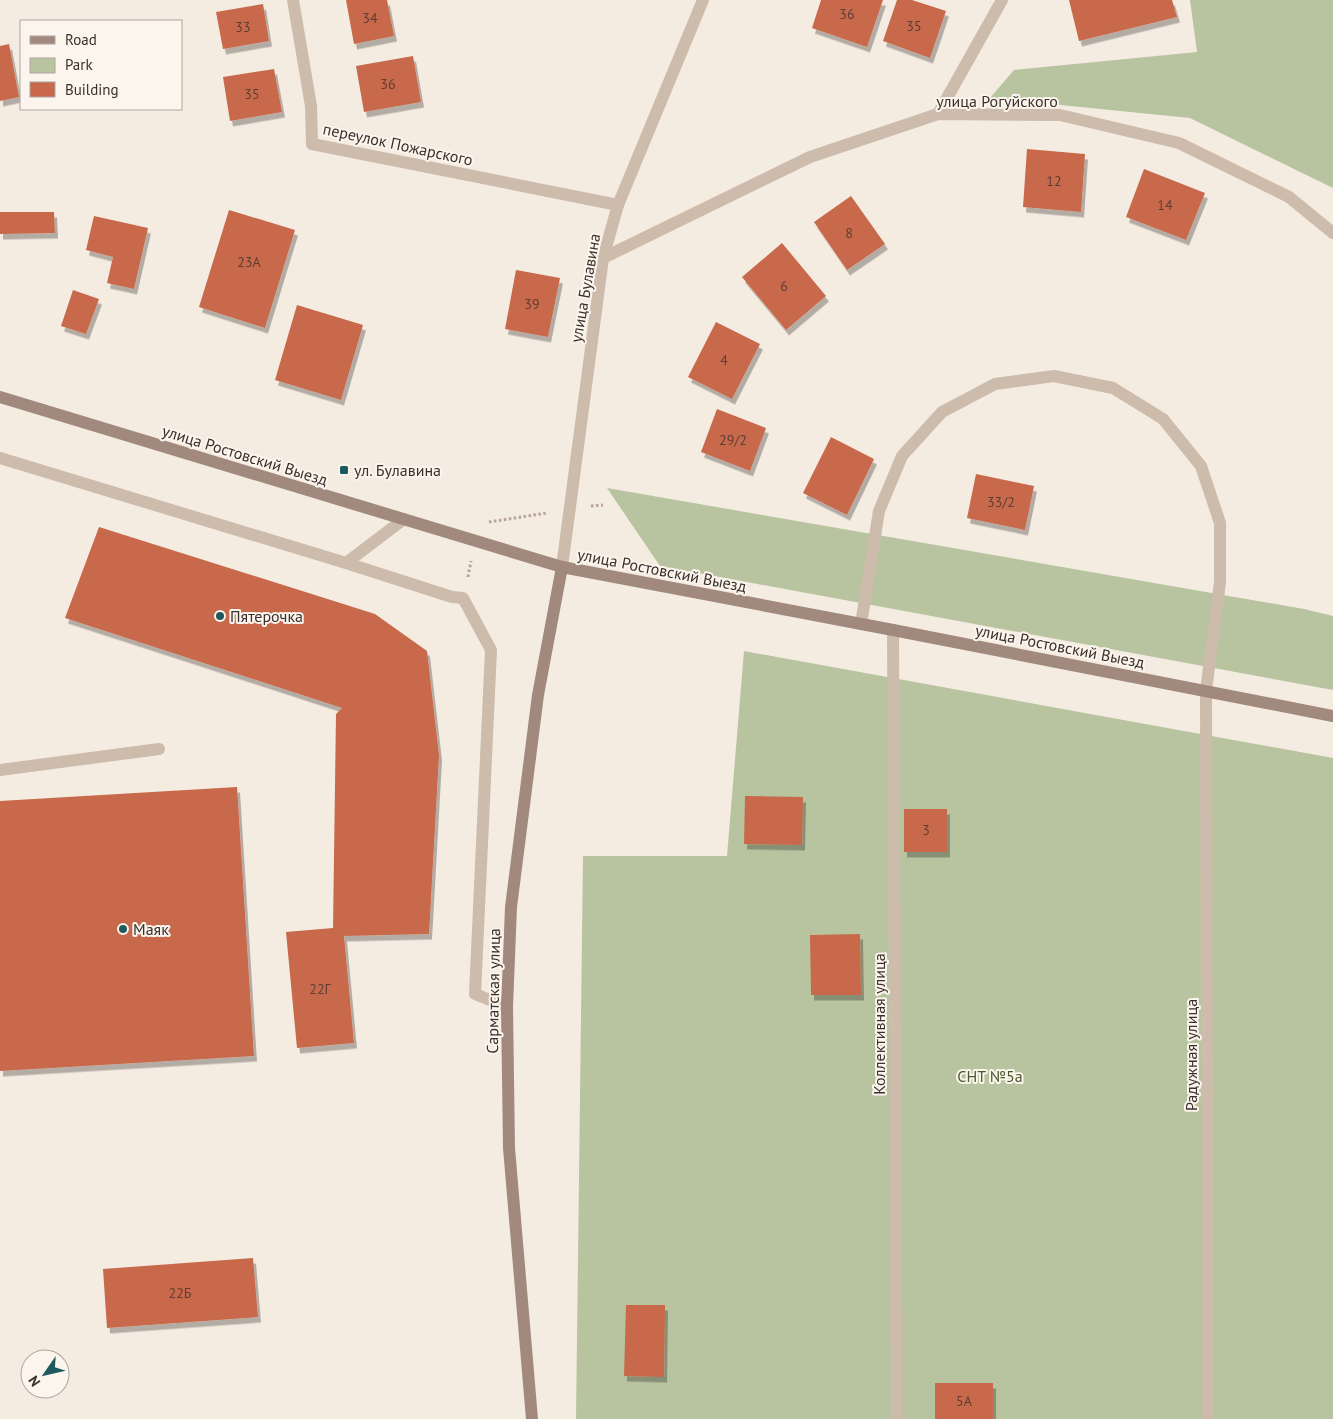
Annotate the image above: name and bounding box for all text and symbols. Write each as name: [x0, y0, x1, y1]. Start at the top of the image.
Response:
house number: 36: [839, 5, 855, 23]
house number: 34: [362, 9, 378, 27]
house number: 35: [906, 17, 922, 35]
house number: 33: [235, 18, 251, 36]
legend: [20, 20, 182, 110]
text: Road: [65, 30, 97, 49]
text: Park: [65, 55, 93, 74]
house number: 36: [380, 75, 396, 93]
text: Building: [65, 80, 119, 99]
house number: 35: [244, 85, 260, 103]
street label: улица Рогуйского: [936, 91, 1058, 111]
street label: переулок Пожарского: [321, 118, 475, 170]
house number: 12: [1046, 172, 1062, 190]
house number: 14: [1157, 196, 1173, 214]
house number: 8: [845, 224, 853, 242]
street label: улица Булавина: [566, 232, 604, 344]
house number: 23А: [237, 253, 262, 271]
house number: 6: [780, 277, 788, 295]
house number: 39: [524, 295, 540, 313]
house number: 4: [720, 351, 728, 369]
street label: улица Ростовский Выезд: [160, 420, 330, 490]
house number: 29/2: [719, 431, 747, 449]
place label: ул. Булавина: [354, 460, 441, 480]
marker: ул. Булавина: [338, 464, 350, 476]
house number: 33/2: [987, 493, 1015, 511]
street label: улица Ростовский Выезд: [576, 544, 749, 596]
place label: Пятерочка: [230, 606, 303, 626]
marker: Пятерочка: [214, 610, 226, 622]
street label: улица Ростовский Выезд: [974, 620, 1147, 672]
house number: 3: [922, 821, 930, 839]
place label: Маяк: [133, 919, 169, 939]
marker: Маяк: [117, 923, 129, 935]
street label: Сарматская улица: [482, 928, 504, 1054]
street label: Коллективная улица: [869, 953, 889, 1095]
house number: 22Г: [309, 980, 332, 998]
street label: Радужная улица: [1181, 999, 1201, 1111]
park label: СНТ №5а: [957, 1066, 1023, 1086]
house number: 22Б: [169, 1284, 192, 1302]
north arrow: [20, 1349, 70, 1399]
text: N: [24, 1372, 44, 1390]
house number: 5А: [956, 1392, 973, 1410]

